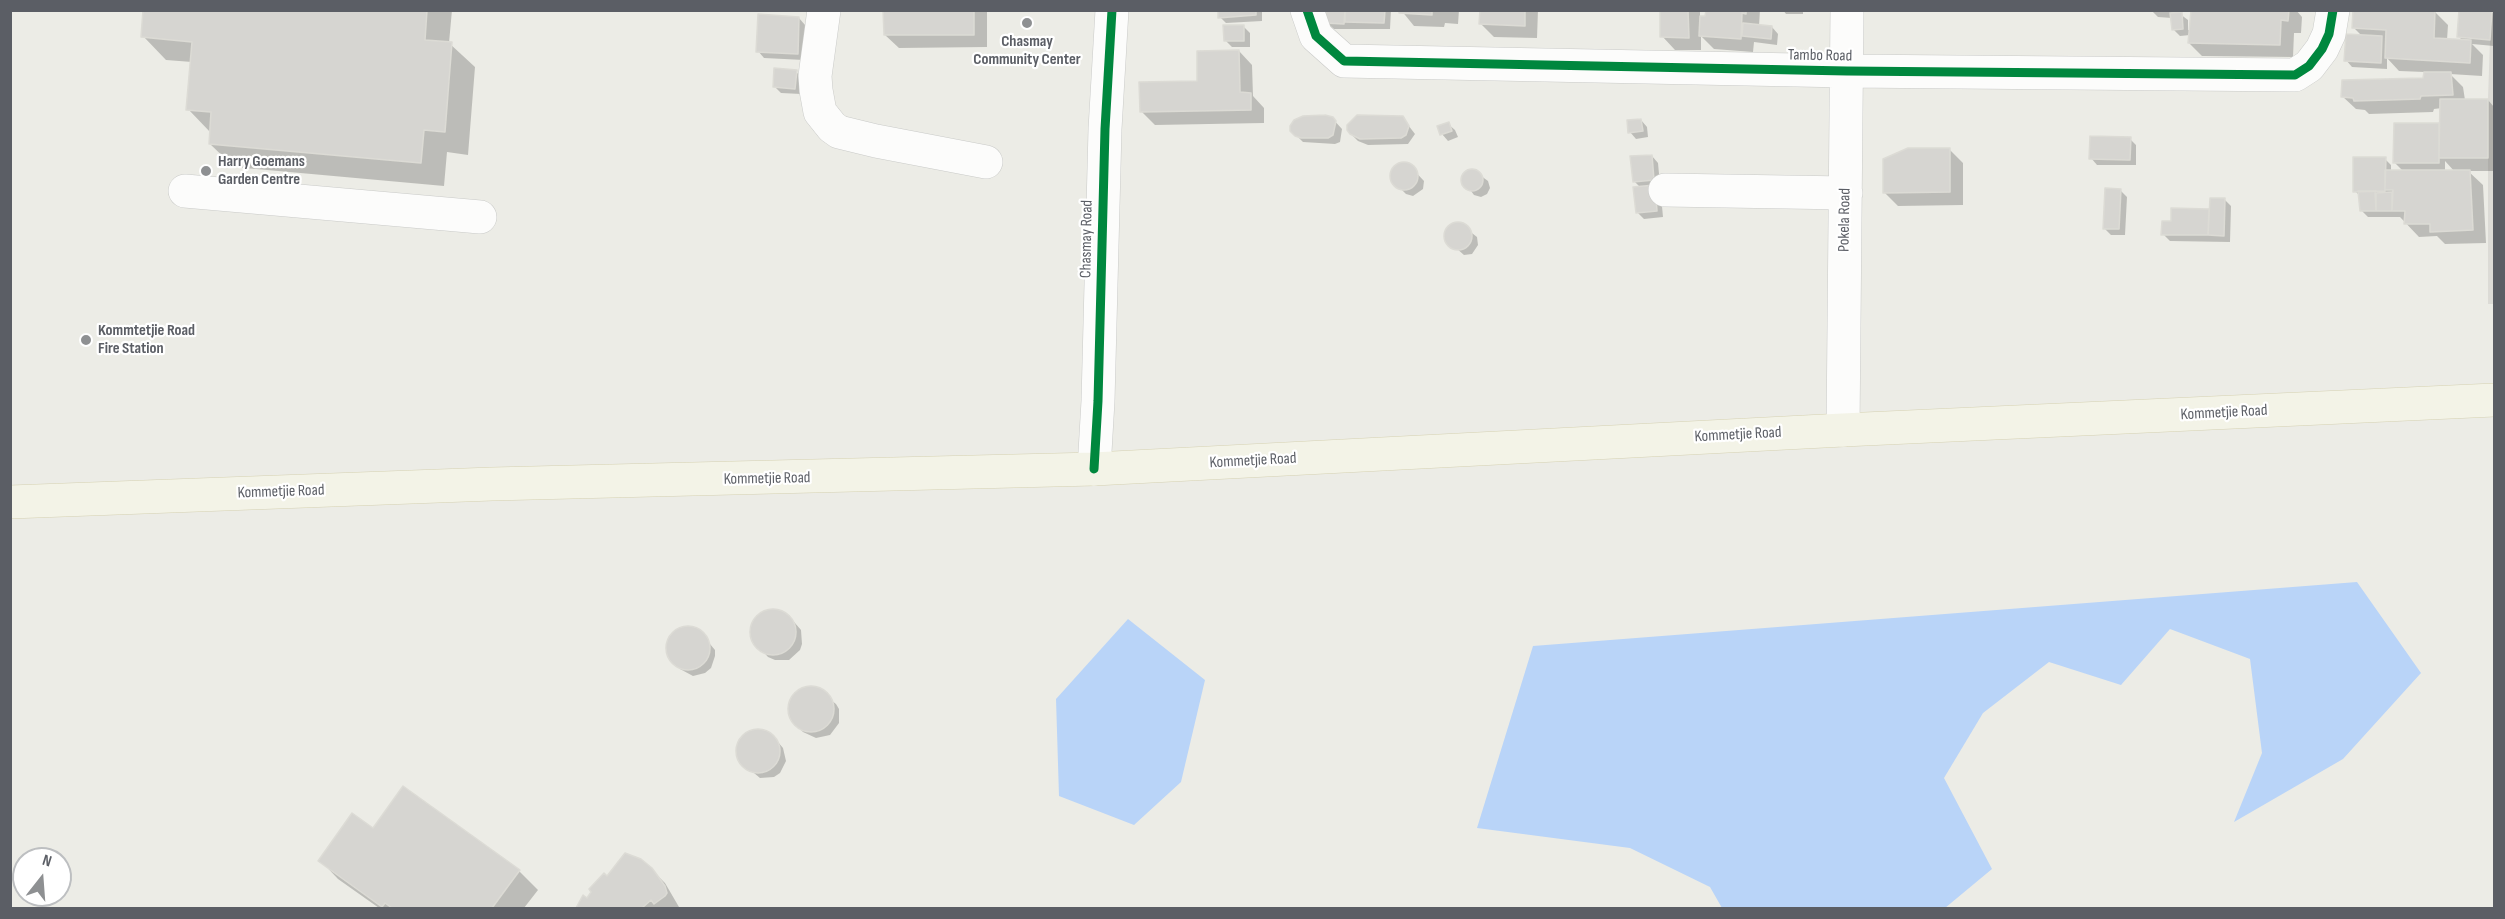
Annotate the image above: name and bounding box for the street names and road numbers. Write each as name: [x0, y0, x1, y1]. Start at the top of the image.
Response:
street label: Tambo Road: [1788, 46, 1852, 66]
street label: Pokela Road: [1835, 188, 1855, 252]
street label: Chasmay Road: [1077, 200, 1097, 278]
street label: Kommetjie Road: [2180, 401, 2268, 425]
street label: Kommetjie Road: [1694, 423, 1782, 447]
street label: Kommetjie Road: [1209, 449, 1297, 473]
street label: Kommetjie Road: [723, 469, 811, 489]
street label: Kommetjie Road: [237, 481, 325, 503]

